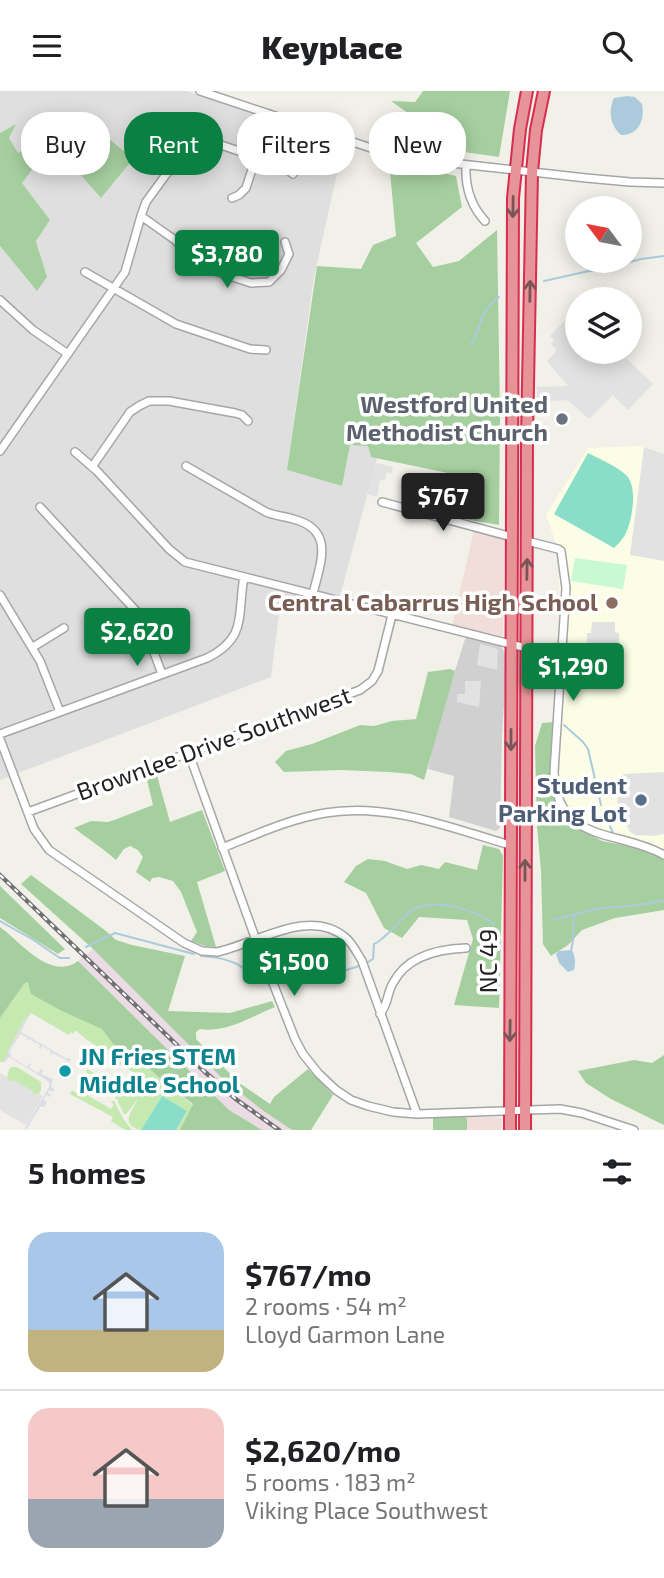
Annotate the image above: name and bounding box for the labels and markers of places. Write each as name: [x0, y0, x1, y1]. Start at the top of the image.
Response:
pin: $3,780: [170, 231, 284, 290]
place label: Westford United Methodist Church: [346, 389, 548, 446]
marker: Westford United Methodist Church: [554, 411, 570, 427]
pin: $767: [402, 473, 484, 533]
place label: Central Cabarrus High School: [268, 587, 598, 616]
marker: Central Cabarrus High School: [604, 595, 620, 611]
pin: $2,620: [80, 609, 194, 668]
pin: $1,290: [516, 643, 630, 703]
place label: Student Parking Lot: [498, 770, 627, 827]
marker: Student Parking Lot: [633, 792, 649, 808]
pin: $1,500: [237, 939, 351, 998]
place label: JN Fries STEM Middle School: [79, 1041, 240, 1098]
marker: JN Fries STEM Middle School: [57, 1063, 73, 1079]

